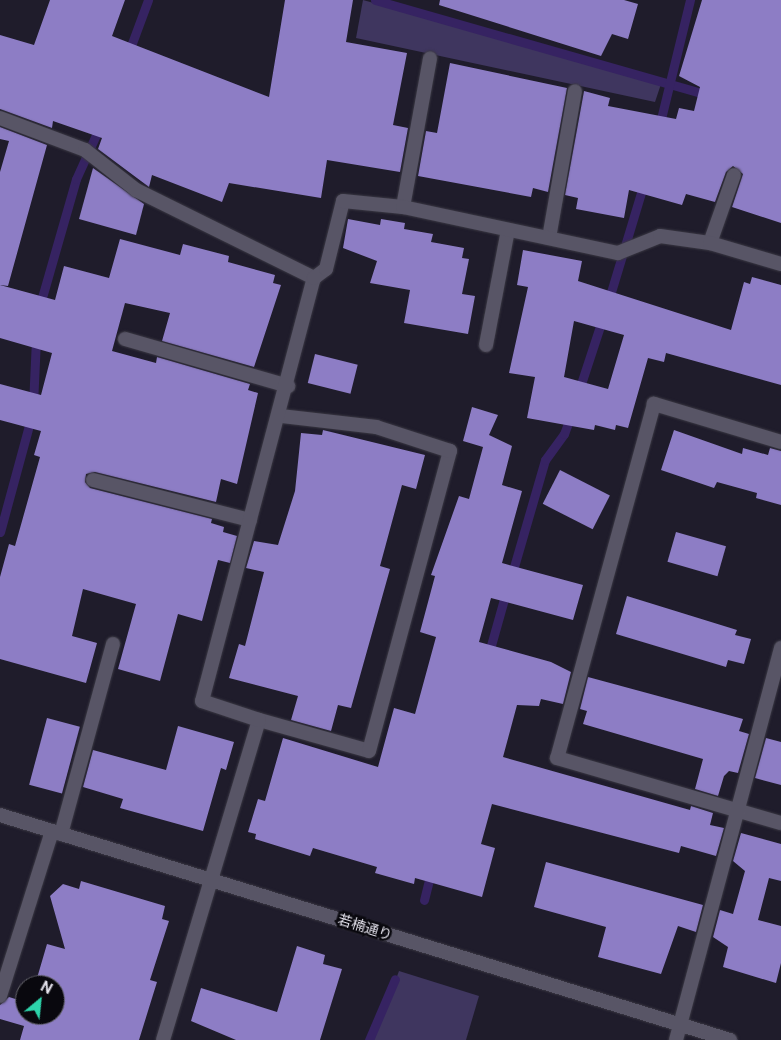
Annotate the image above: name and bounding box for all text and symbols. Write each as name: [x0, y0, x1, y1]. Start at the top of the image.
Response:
street label: 若楠通り: [336, 911, 394, 943]
north arrow: [15, 975, 65, 1025]
text: N: [38, 978, 55, 997]

